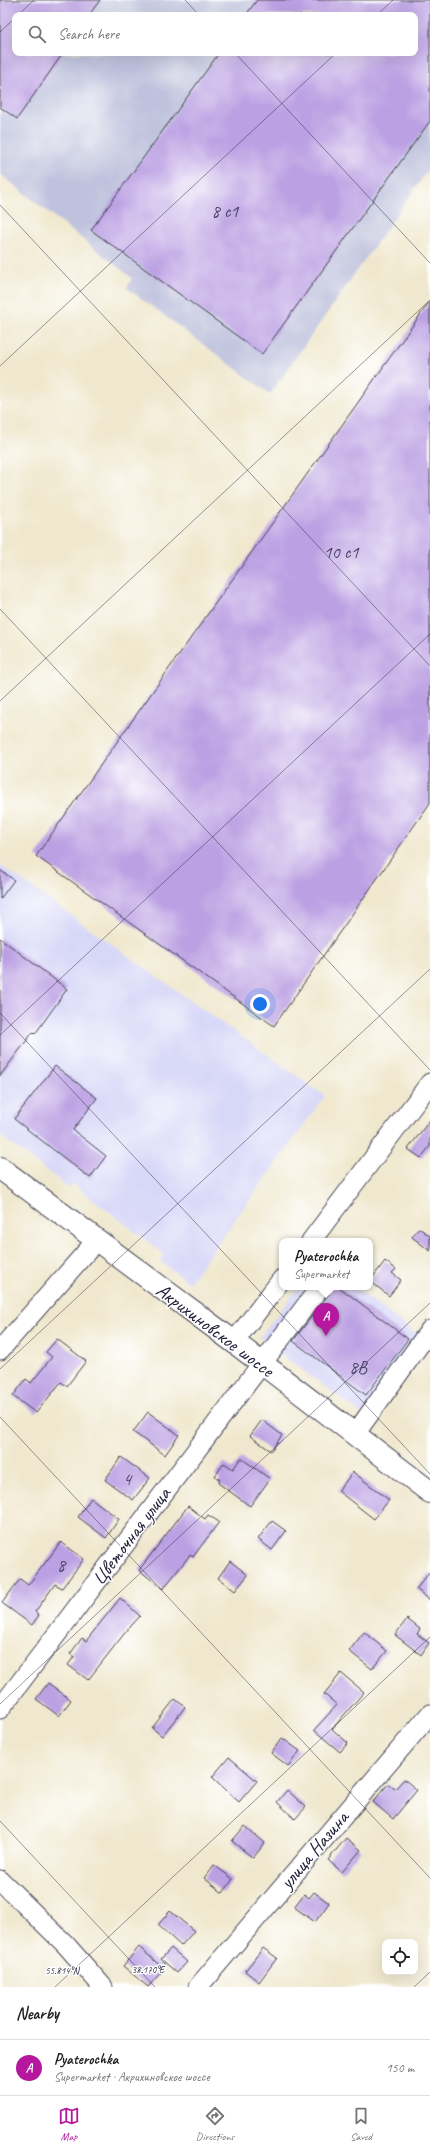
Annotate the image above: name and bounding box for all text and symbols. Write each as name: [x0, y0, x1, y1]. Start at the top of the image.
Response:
search box: [12, 12, 418, 56]
icon: search: [26, 23, 48, 45]
text: Search here: [58, 25, 119, 44]
house number: 8 с1: [212, 200, 239, 222]
house number: 10 с1: [323, 541, 359, 563]
your location: [250, 994, 270, 1014]
popup: [279, 1238, 373, 1290]
text: Pyaterochka: [294, 1247, 358, 1266]
text: Supermarket: [294, 1266, 349, 1282]
street label: Акрихиновское шоссе: [151, 1278, 280, 1383]
pin: A: [313, 1303, 339, 1336]
house number: 8В: [349, 1356, 368, 1378]
house number: 4: [123, 1468, 133, 1490]
street label: Цветочная улица: [86, 1481, 177, 1590]
house number: 8: [57, 1554, 67, 1576]
street label: улица Назина: [273, 1805, 355, 1895]
map controls: [382, 1939, 418, 1975]
button: locate: [382, 1939, 418, 1975]
text: 38.170°E: [132, 1963, 166, 1976]
text: 55.814°N: [45, 1964, 81, 1977]
text: Nearby: [16, 2003, 59, 2024]
text: Pyaterochka: [54, 2050, 118, 2069]
text: A: [26, 2060, 32, 2076]
text: 150 m: [386, 2060, 414, 2076]
text: Supermarket · Акрихиновское шоссе: [54, 2069, 210, 2085]
tab: Map: [58, 2105, 80, 2143]
tab: Directions: [196, 2105, 234, 2143]
tab: Saved: [350, 2105, 372, 2143]

